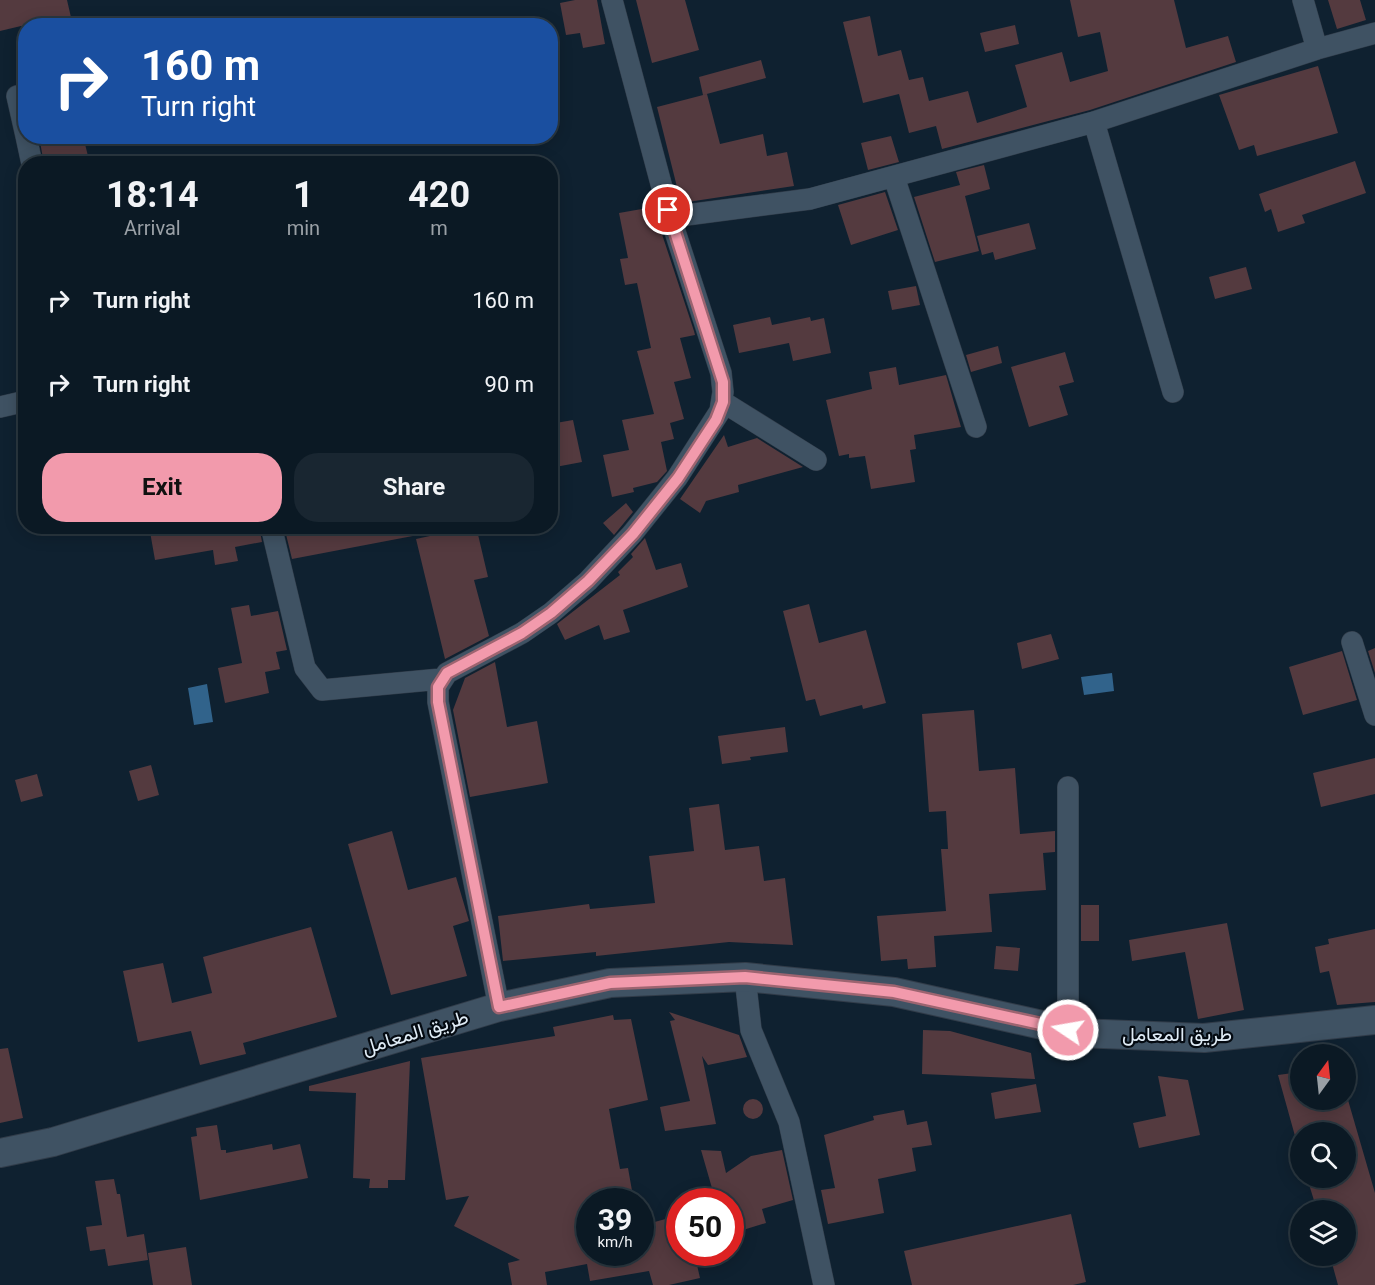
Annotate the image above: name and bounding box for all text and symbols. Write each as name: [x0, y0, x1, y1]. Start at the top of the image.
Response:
text: 160 m: [141, 41, 260, 90]
icon: right: [42, 42, 120, 120]
text: Turn right: [141, 91, 256, 123]
text: 18:14: [106, 174, 199, 216]
text: 1: [293, 174, 314, 216]
text: 420: [408, 174, 470, 216]
pin: [642, 184, 693, 235]
icon: arrive: [651, 193, 684, 226]
text: Arrival: [124, 216, 181, 240]
text: min: [287, 216, 320, 240]
text: m: [430, 216, 448, 240]
icon: right: [42, 284, 75, 317]
text: Turn right: [93, 288, 190, 313]
text: 160 m: [472, 288, 534, 313]
icon: right: [42, 368, 75, 401]
text: Turn right: [93, 372, 190, 397]
text: 90 m: [485, 372, 534, 397]
button: Exit: [42, 453, 282, 522]
button: Share: [294, 453, 534, 522]
position arrow: [1036, 998, 1100, 1062]
street label: طريق المعامل: [359, 1004, 471, 1061]
street label: طريق المعامل: [1122, 1022, 1232, 1047]
north arrow: [1290, 1044, 1356, 1110]
map controls: [1290, 1044, 1356, 1266]
button: search: [1290, 1122, 1356, 1188]
speed limit sign: 50: [666, 1188, 744, 1266]
button: layers: [1290, 1200, 1356, 1266]
text: 39: [598, 1202, 632, 1237]
text: km/h: [597, 1233, 633, 1251]

